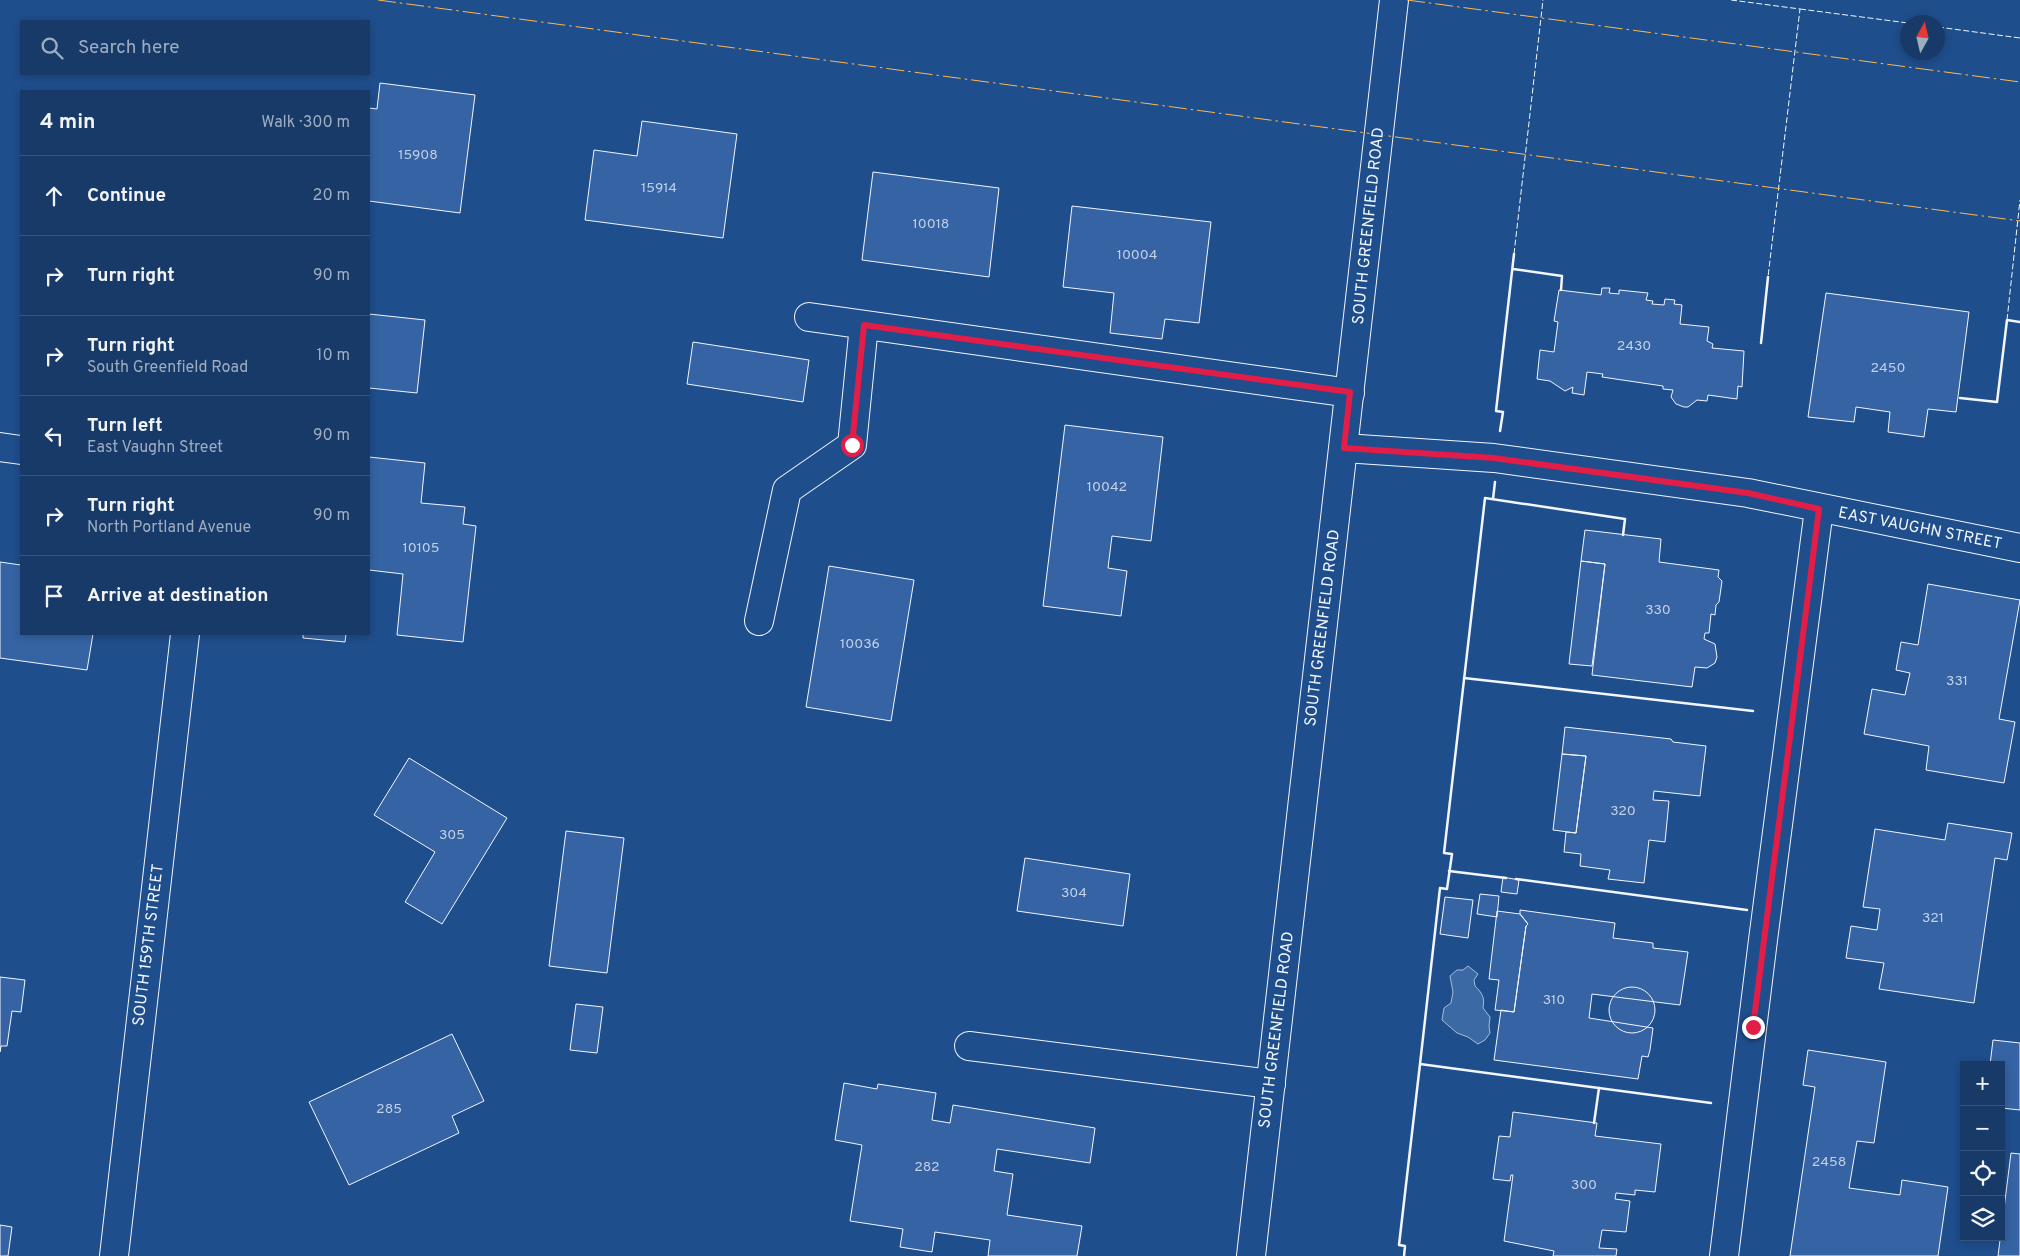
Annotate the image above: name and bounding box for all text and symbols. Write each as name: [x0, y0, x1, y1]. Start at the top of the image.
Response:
north arrow: [1900, 15, 1945, 60]
search box: [20, 20, 370, 75]
icon: search: [38, 34, 66, 62]
text: Search here: [78, 36, 180, 60]
text: 4 min: [40, 109, 96, 136]
text: Walk · 300 m: [261, 113, 350, 133]
street label: SOUTH GREENFIELD ROAD: [1349, 126, 1389, 326]
house number: 15908: [398, 147, 438, 164]
house number: 15914: [641, 180, 677, 197]
icon: ahead: [40, 182, 68, 210]
text: Continue: [87, 184, 166, 208]
text: 20 m: [313, 186, 350, 206]
house number: 10018: [913, 216, 949, 233]
house number: 10004: [1117, 247, 1157, 264]
icon: right: [40, 262, 68, 290]
text: Turn right: [87, 264, 175, 288]
text: 90 m: [313, 266, 350, 286]
text: Turn right: [87, 334, 175, 358]
house number: 2430: [1617, 338, 1651, 355]
icon: right: [40, 342, 68, 370]
text: 10 m: [316, 346, 350, 366]
text: South Greenfield Road: [87, 358, 248, 378]
house number: 2450: [1871, 360, 1905, 377]
text: Turn left: [87, 414, 163, 438]
icon: left: [40, 422, 68, 450]
text: 90 m: [313, 426, 350, 446]
route start: [841, 434, 864, 457]
text: East Vaughn Street: [87, 438, 223, 458]
house number: 10042: [1087, 479, 1127, 496]
text: Turn right: [87, 494, 175, 518]
icon: right: [40, 502, 68, 530]
street label: EAST VAUGHN STREET: [1836, 503, 2004, 555]
text: 90 m: [313, 506, 350, 526]
text: North Portland Avenue: [87, 518, 251, 538]
street label: SOUTH GREENFIELD ROAD: [1301, 529, 1345, 727]
house number: 10105: [402, 540, 440, 557]
icon: arrive: [40, 582, 68, 610]
text: Arrive at destination: [87, 584, 268, 608]
house number: 330: [1645, 602, 1671, 619]
house number: 10036: [840, 636, 880, 653]
house number: 331: [1946, 673, 1968, 690]
house number: 320: [1610, 803, 1636, 820]
house number: 305: [439, 827, 465, 844]
street label: SOUTH 159TH STREET: [129, 863, 169, 1027]
house number: 304: [1061, 885, 1087, 902]
house number: 321: [1922, 910, 1944, 927]
street label: SOUTH GREENFIELD ROAD: [1255, 931, 1299, 1129]
house number: 310: [1543, 992, 1565, 1009]
route end: [1742, 1016, 1765, 1039]
map controls: [1960, 1061, 2005, 1241]
button: +: [1960, 1061, 2005, 1106]
house number: 285: [376, 1101, 402, 1118]
button: −: [1960, 1106, 2005, 1151]
button: locate: [1960, 1151, 2005, 1196]
house number: 2458: [1812, 1154, 1846, 1171]
house number: 282: [914, 1159, 940, 1176]
house number: 300: [1571, 1177, 1597, 1194]
button: layers: [1960, 1196, 2005, 1241]

